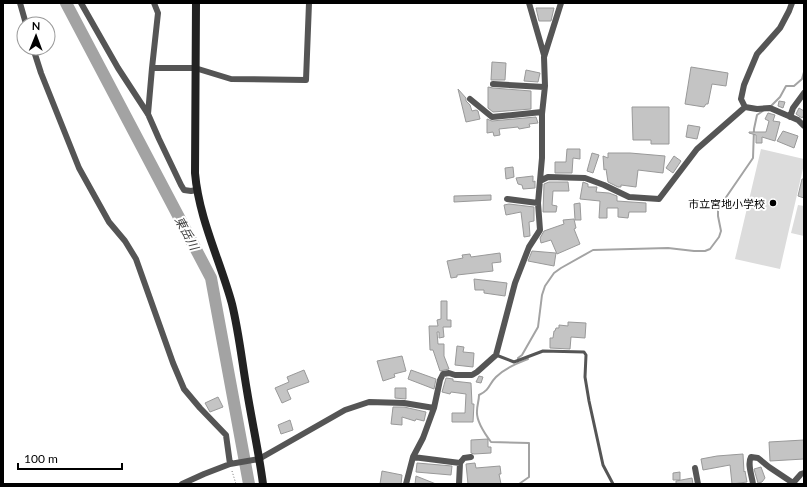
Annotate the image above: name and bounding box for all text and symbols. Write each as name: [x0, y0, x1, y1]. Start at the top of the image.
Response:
north arrow: [16, 16, 56, 56]
text: N: [32, 19, 41, 32]
place label: 市立宮地小学校: [688, 197, 765, 210]
marker: 市立宮地小学校: [768, 198, 778, 208]
water label: 東岳川: [172, 214, 203, 254]
scale bar: [18, 445, 122, 471]
text: 100 m: [24, 451, 58, 466]

